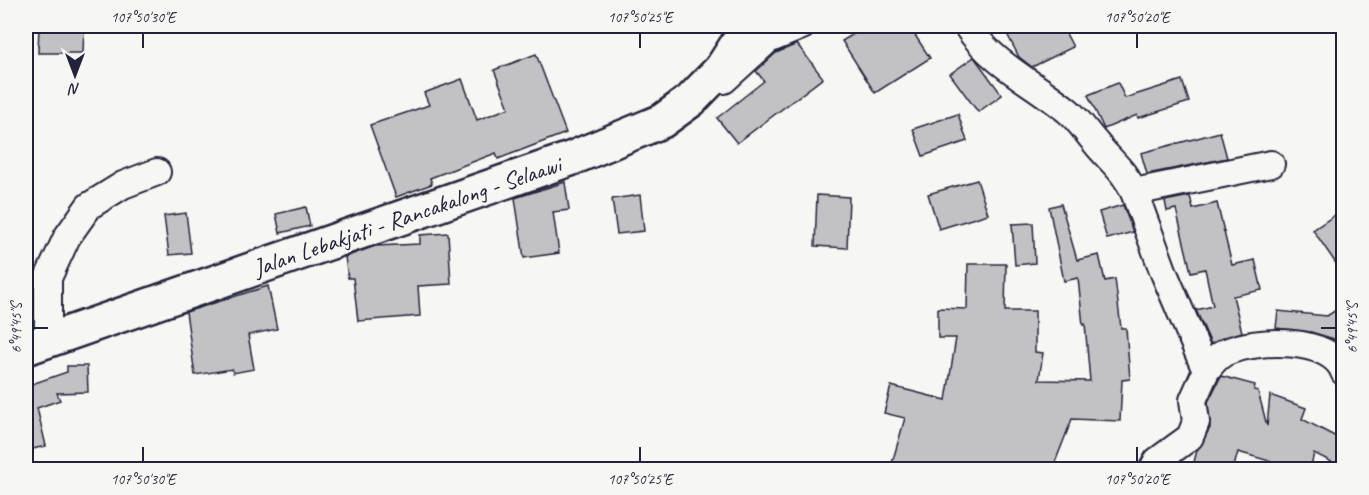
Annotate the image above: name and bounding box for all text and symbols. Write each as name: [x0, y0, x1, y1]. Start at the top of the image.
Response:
text: 107°50'30"E: [111, 8, 177, 27]
text: 107°50'25"E: [608, 8, 674, 27]
text: 107°50'20"E: [1105, 8, 1171, 27]
north arrow: [45, 45, 105, 105]
text: N: [67, 79, 80, 99]
street label: Jalan Lebakjati - Rancakalong - Selaawi: [248, 148, 567, 283]
text: 6°49'45"S: [7, 300, 26, 353]
text: 6°49'45"S: [1343, 300, 1362, 353]
text: 107°50'30"E: [111, 470, 177, 489]
text: 107°50'25"E: [608, 470, 674, 489]
text: 107°50'20"E: [1105, 470, 1171, 489]

